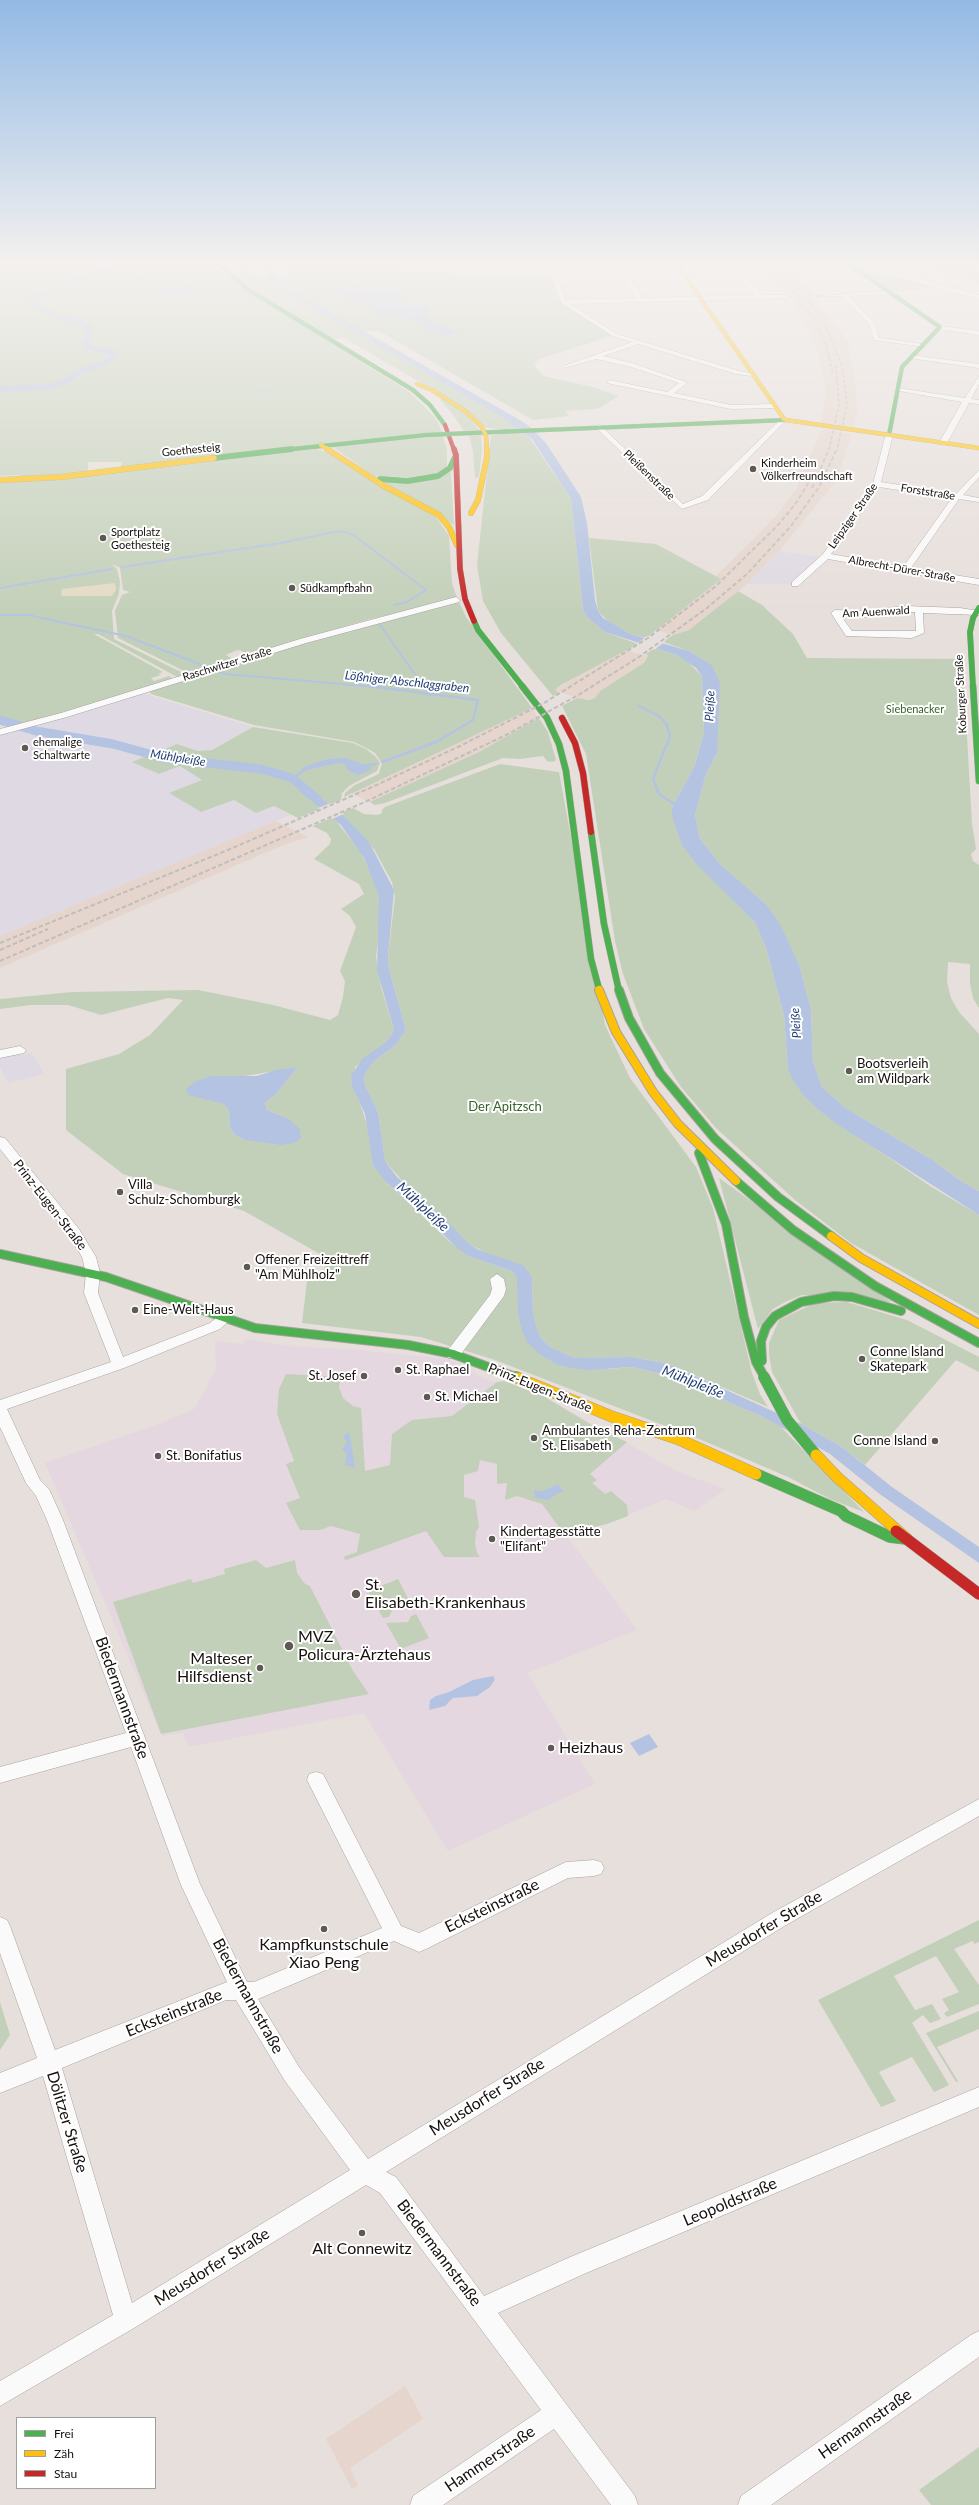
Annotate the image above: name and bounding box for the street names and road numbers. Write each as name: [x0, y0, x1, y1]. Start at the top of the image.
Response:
street label: Goethesteig: [161, 440, 221, 460]
street label: Pleißenstraße: [621, 447, 677, 503]
street label: Leipziger Straße: [826, 481, 880, 551]
street label: Forststraße: [900, 481, 956, 503]
street label: Albrecht-Dürer-Straße: [848, 553, 956, 585]
street label: Am Auenwald: [842, 604, 910, 620]
street label: Raschwitzer Straße: [181, 644, 273, 684]
street label: Koburger Straße: [952, 654, 970, 734]
street label: Prinz-Eugen-Straße: [10, 1157, 90, 1253]
street label: Prinz-Eugen-Straße: [486, 1360, 594, 1416]
street label: Biedermannstraße: [91, 1634, 153, 1762]
street label: Ecksteinstraße: [442, 1875, 542, 1937]
street label: Meusdorfer Straße: [703, 1887, 825, 1971]
street label: Biedermannstraße: [208, 1935, 288, 2057]
street label: Ecksteinstraße: [123, 1985, 225, 2041]
street label: Meusdorfer Straße: [426, 2054, 548, 2140]
street label: Dölitzer Straße: [42, 2069, 92, 2175]
street label: Leopoldstraße: [680, 2174, 780, 2230]
street label: Biedermannstraße: [393, 2196, 485, 2310]
street label: Meusdorfer Straße: [151, 2224, 273, 2310]
street label: Hermannstraße: [815, 2385, 915, 2463]
street label: Hammerstraße: [441, 2422, 539, 2496]

